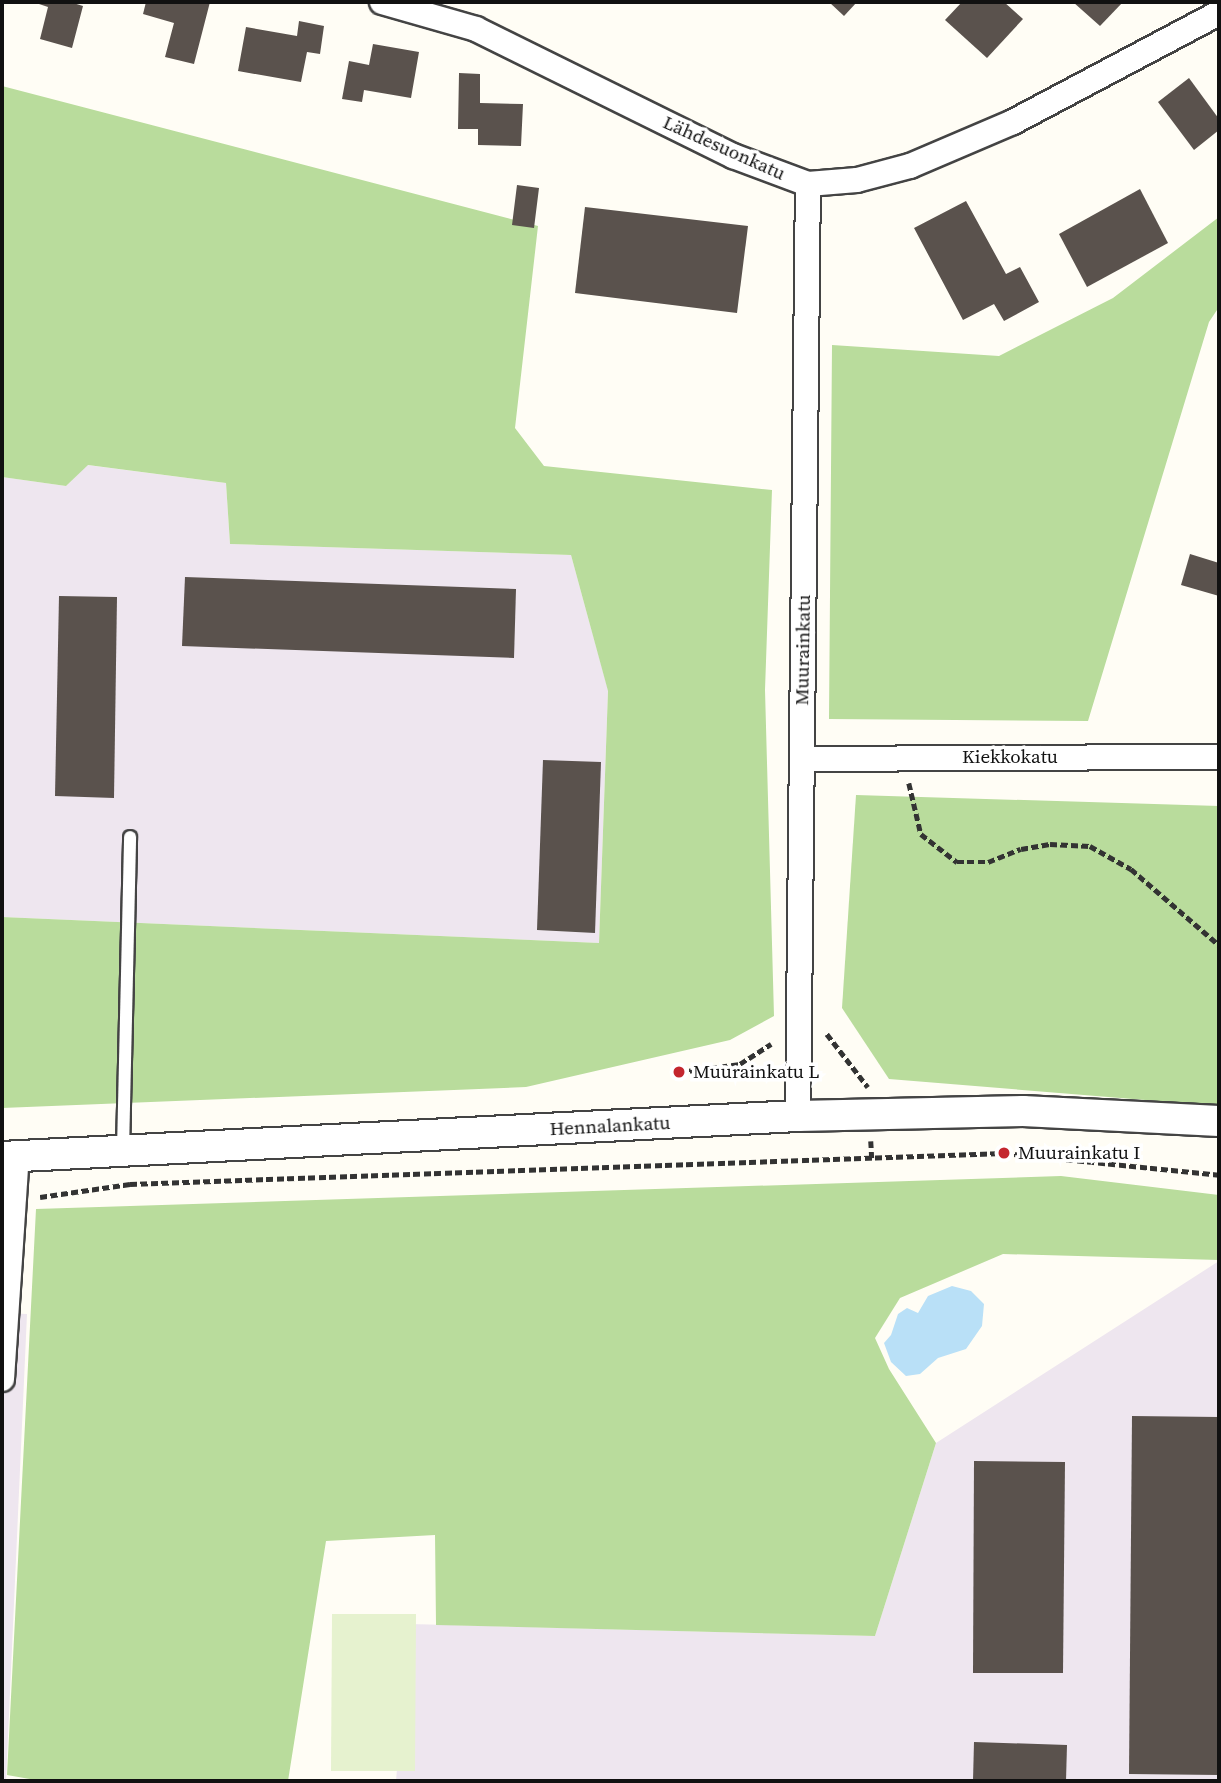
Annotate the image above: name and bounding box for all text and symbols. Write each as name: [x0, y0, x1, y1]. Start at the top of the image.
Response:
street label: Lähdesuonkatu: [659, 111, 789, 185]
street label: Muurainkatu: [791, 594, 815, 706]
street label: Kiekkokatu: [962, 746, 1058, 768]
place label: Muurainkatu L: [693, 1061, 820, 1083]
marker: Muurainkatu L: [671, 1064, 687, 1080]
street label: Hennalankatu: [549, 1111, 671, 1141]
place label: Muurainkatu I: [1018, 1142, 1140, 1164]
marker: Muurainkatu I: [996, 1145, 1012, 1161]

